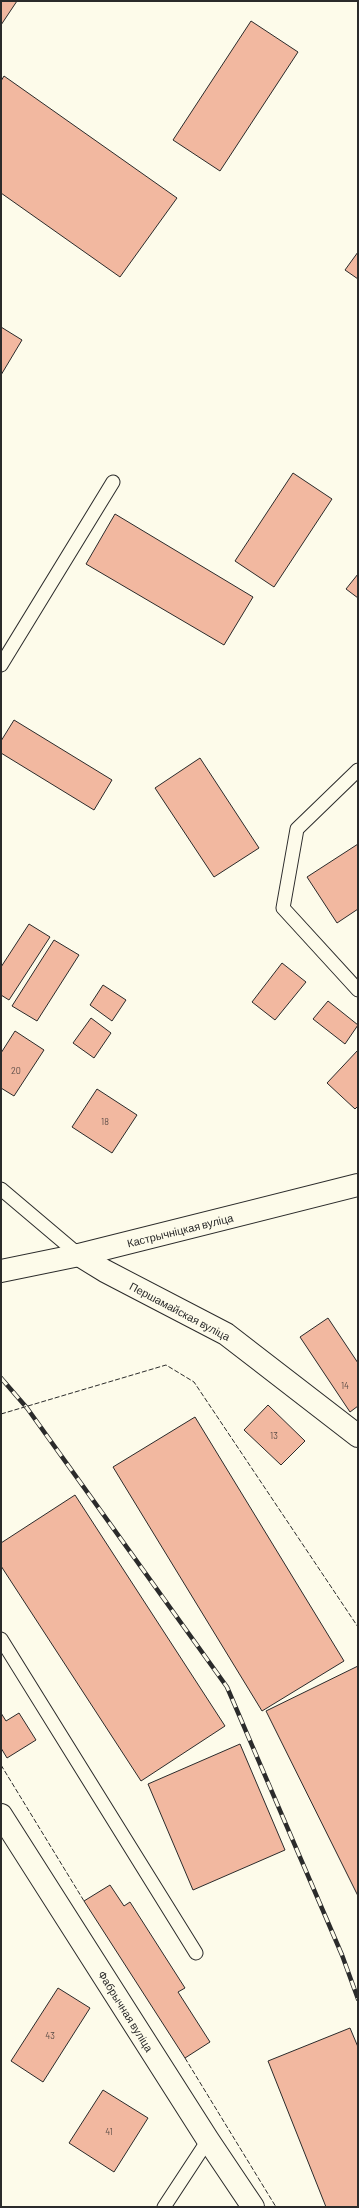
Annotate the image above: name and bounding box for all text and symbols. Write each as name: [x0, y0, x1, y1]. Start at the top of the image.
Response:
house number: 20: [11, 1065, 21, 1076]
house number: 18: [101, 1116, 109, 1127]
street label: Кастрычніцкая вуліца: [125, 1210, 235, 1250]
street label: Першамайская вуліца: [128, 1279, 233, 1343]
house number: 14: [341, 1380, 349, 1391]
house number: 13: [270, 1430, 278, 1441]
street label: Фабрычная вуліца: [96, 1968, 157, 2055]
house number: 43: [45, 2030, 55, 2041]
house number: 41: [105, 2126, 113, 2137]

